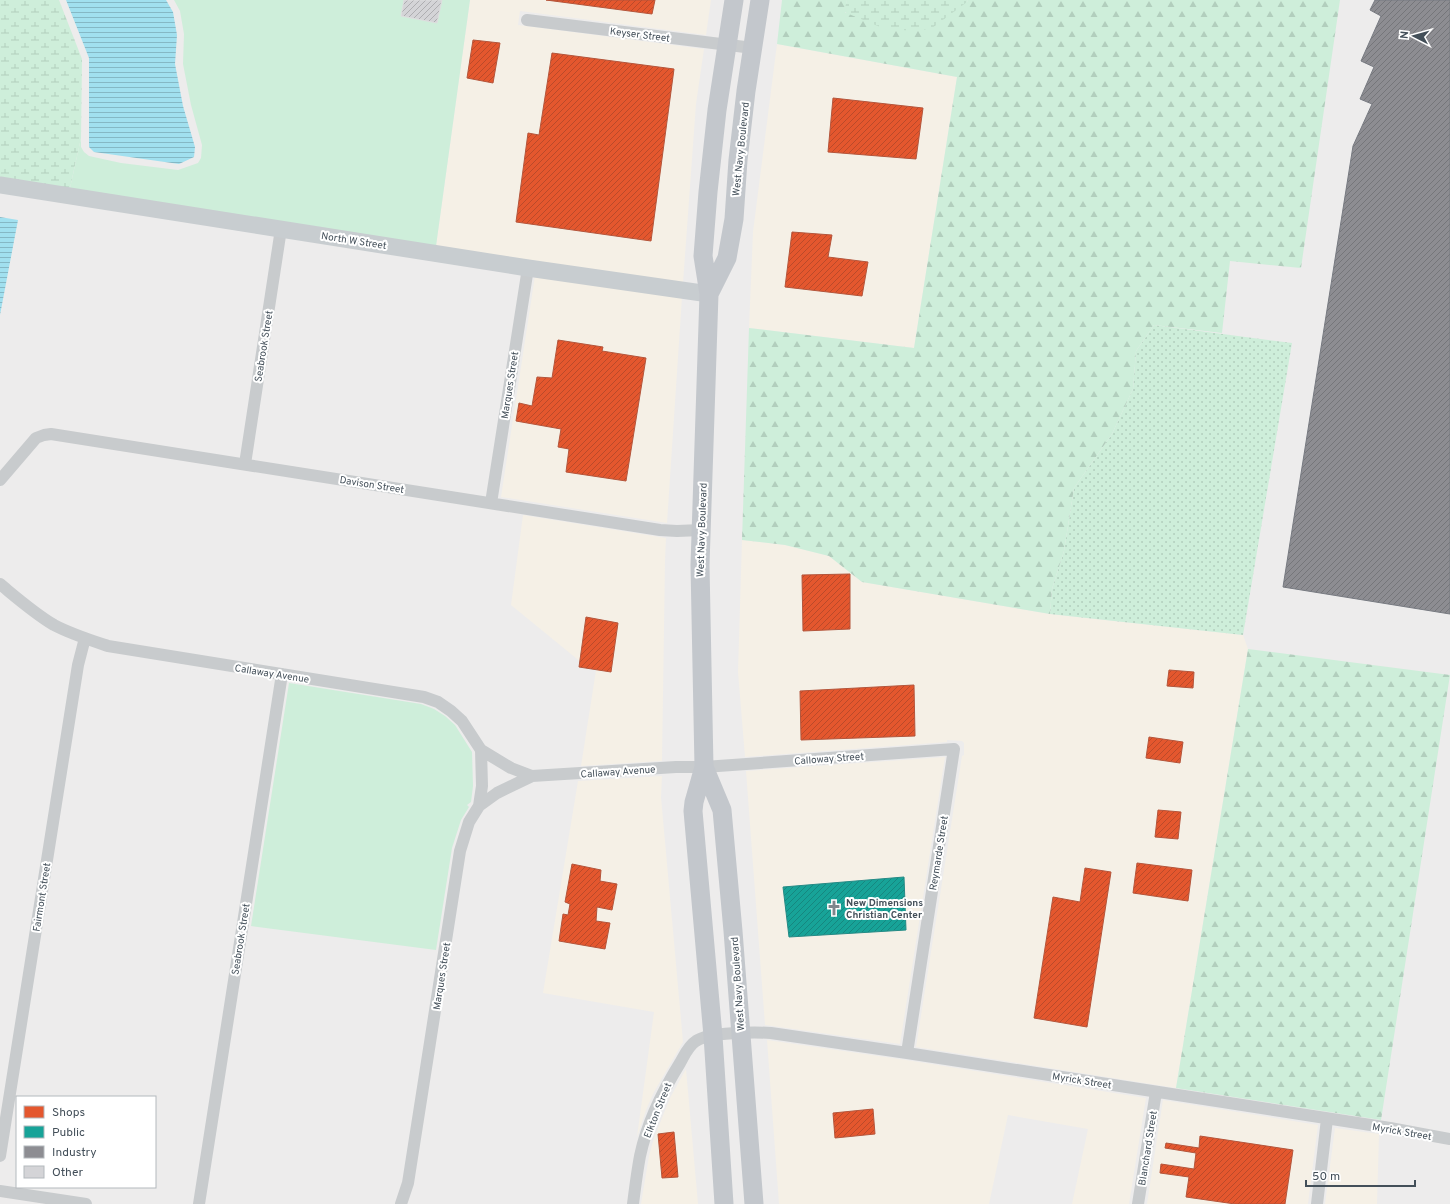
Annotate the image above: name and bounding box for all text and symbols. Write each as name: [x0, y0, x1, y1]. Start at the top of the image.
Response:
north arrow: [1394, 16, 1434, 56]
street label: Keyser Street: [609, 25, 671, 46]
text: N: [1398, 30, 1412, 40]
street label: West Navy Boulevard: [730, 101, 753, 197]
street label: North W Street: [320, 230, 388, 253]
street label: Seabrook Street: [252, 309, 277, 383]
street label: Marques Street: [499, 351, 522, 420]
street label: Davison Street: [339, 474, 405, 497]
street label: West Navy Boulevard: [694, 483, 711, 578]
street label: Callaway Avenue: [234, 662, 310, 687]
street label: Calloway Street: [794, 751, 865, 768]
street label: Callaway Avenue: [580, 763, 656, 782]
street label: Reymarde Street: [927, 815, 952, 891]
street label: Fairmont Street: [31, 862, 54, 933]
place label: New Dimensions Christian Center: [846, 897, 923, 922]
church icon: New Dimensions Christian Center: [825, 899, 843, 917]
street label: Seabrook Street: [229, 902, 254, 976]
street label: West Navy Boulevard: [729, 936, 748, 1031]
street label: Marques Street: [431, 942, 454, 1011]
street label: Myrick Street: [1051, 1070, 1113, 1093]
street label: Elkton Street: [641, 1081, 675, 1140]
legend: [16, 1096, 156, 1188]
text: Shops: [52, 1105, 85, 1121]
street label: Blanchard Street: [1136, 1110, 1161, 1187]
street label: Myrick Street: [1371, 1121, 1433, 1144]
text: Public: [52, 1125, 85, 1141]
text: Industry: [52, 1145, 97, 1161]
scale bar: [1306, 1162, 1415, 1188]
text: Other: [52, 1165, 84, 1181]
text: 50 m: [1312, 1169, 1340, 1185]

